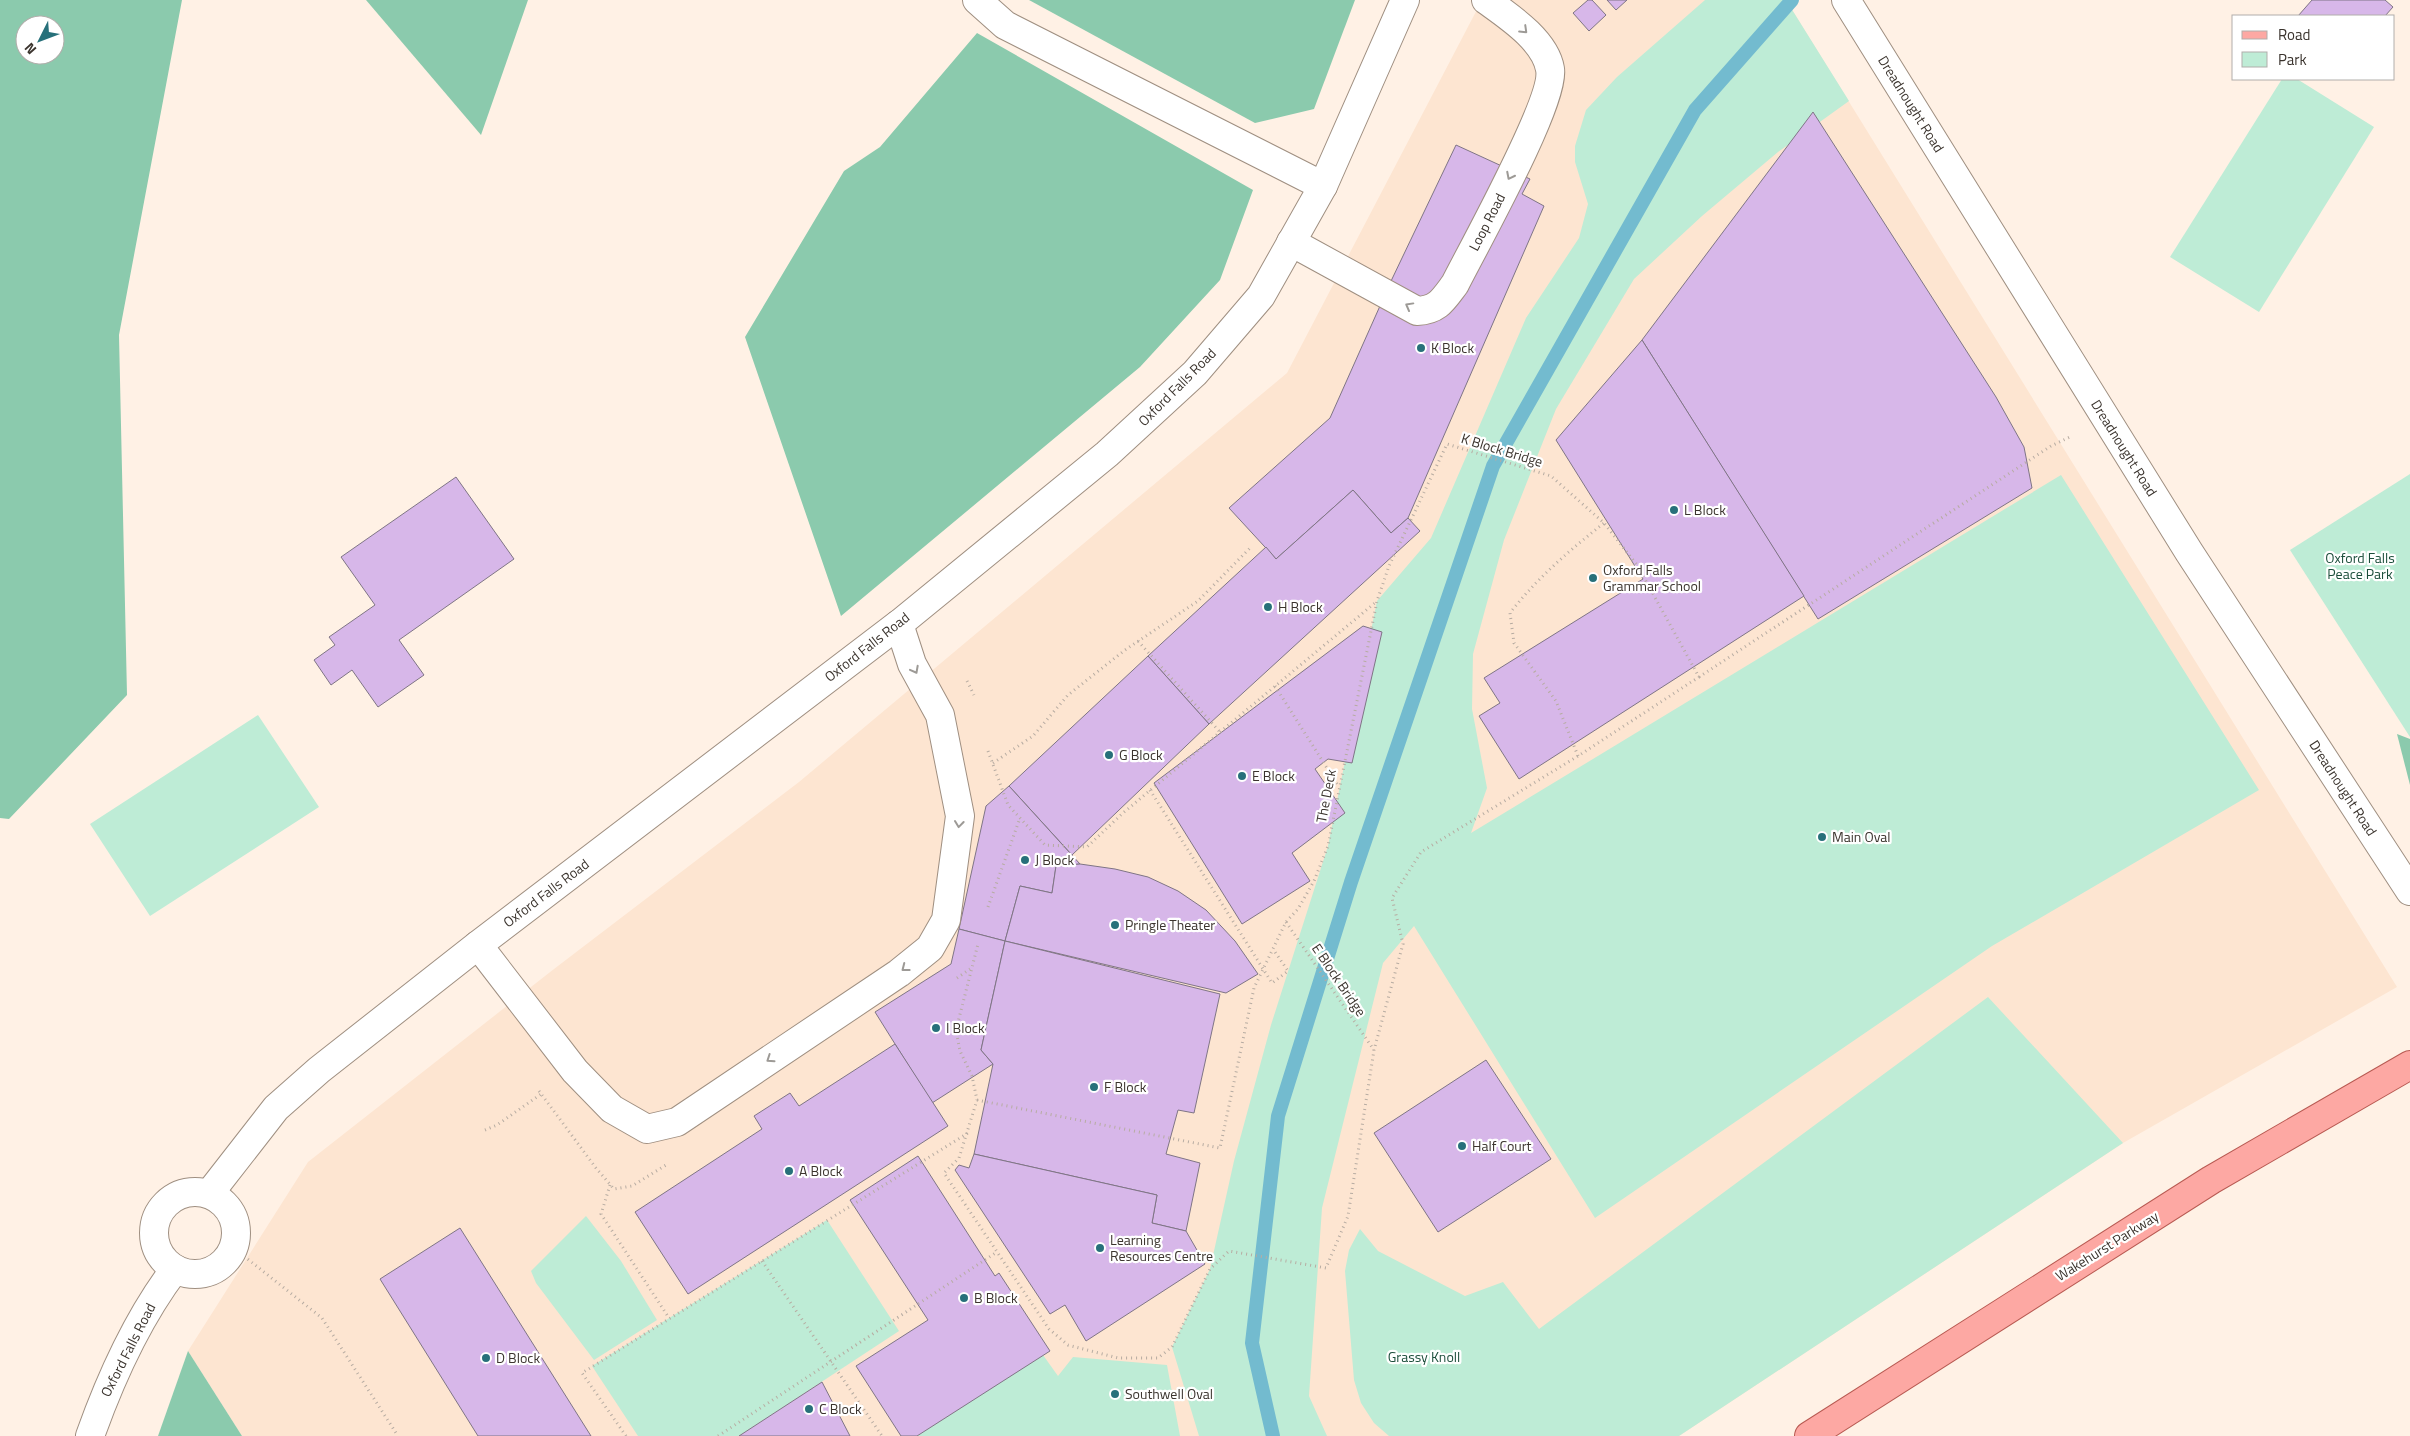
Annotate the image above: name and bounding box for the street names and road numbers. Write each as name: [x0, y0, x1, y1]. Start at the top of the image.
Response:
street label: Dreadnought Road: [1873, 51, 1950, 156]
street label: Loop Road: [1463, 189, 1510, 254]
street label: Oxford Falls Road: [1133, 343, 1220, 430]
street label: Dreadnought Road: [2086, 395, 2163, 500]
street label: K Block Bridge: [1459, 427, 1546, 472]
street label: Oxford Falls Road: [820, 607, 914, 687]
street label: Dreadnought Road: [2305, 736, 2382, 840]
street label: The Deck: [1310, 767, 1341, 824]
street label: Oxford Falls Road: [498, 853, 593, 932]
street label: E Block Bridge: [1307, 939, 1372, 1020]
street label: Wakehurst Parkway: [2051, 1205, 2163, 1286]
street label: Oxford Falls Road: [95, 1299, 160, 1400]

